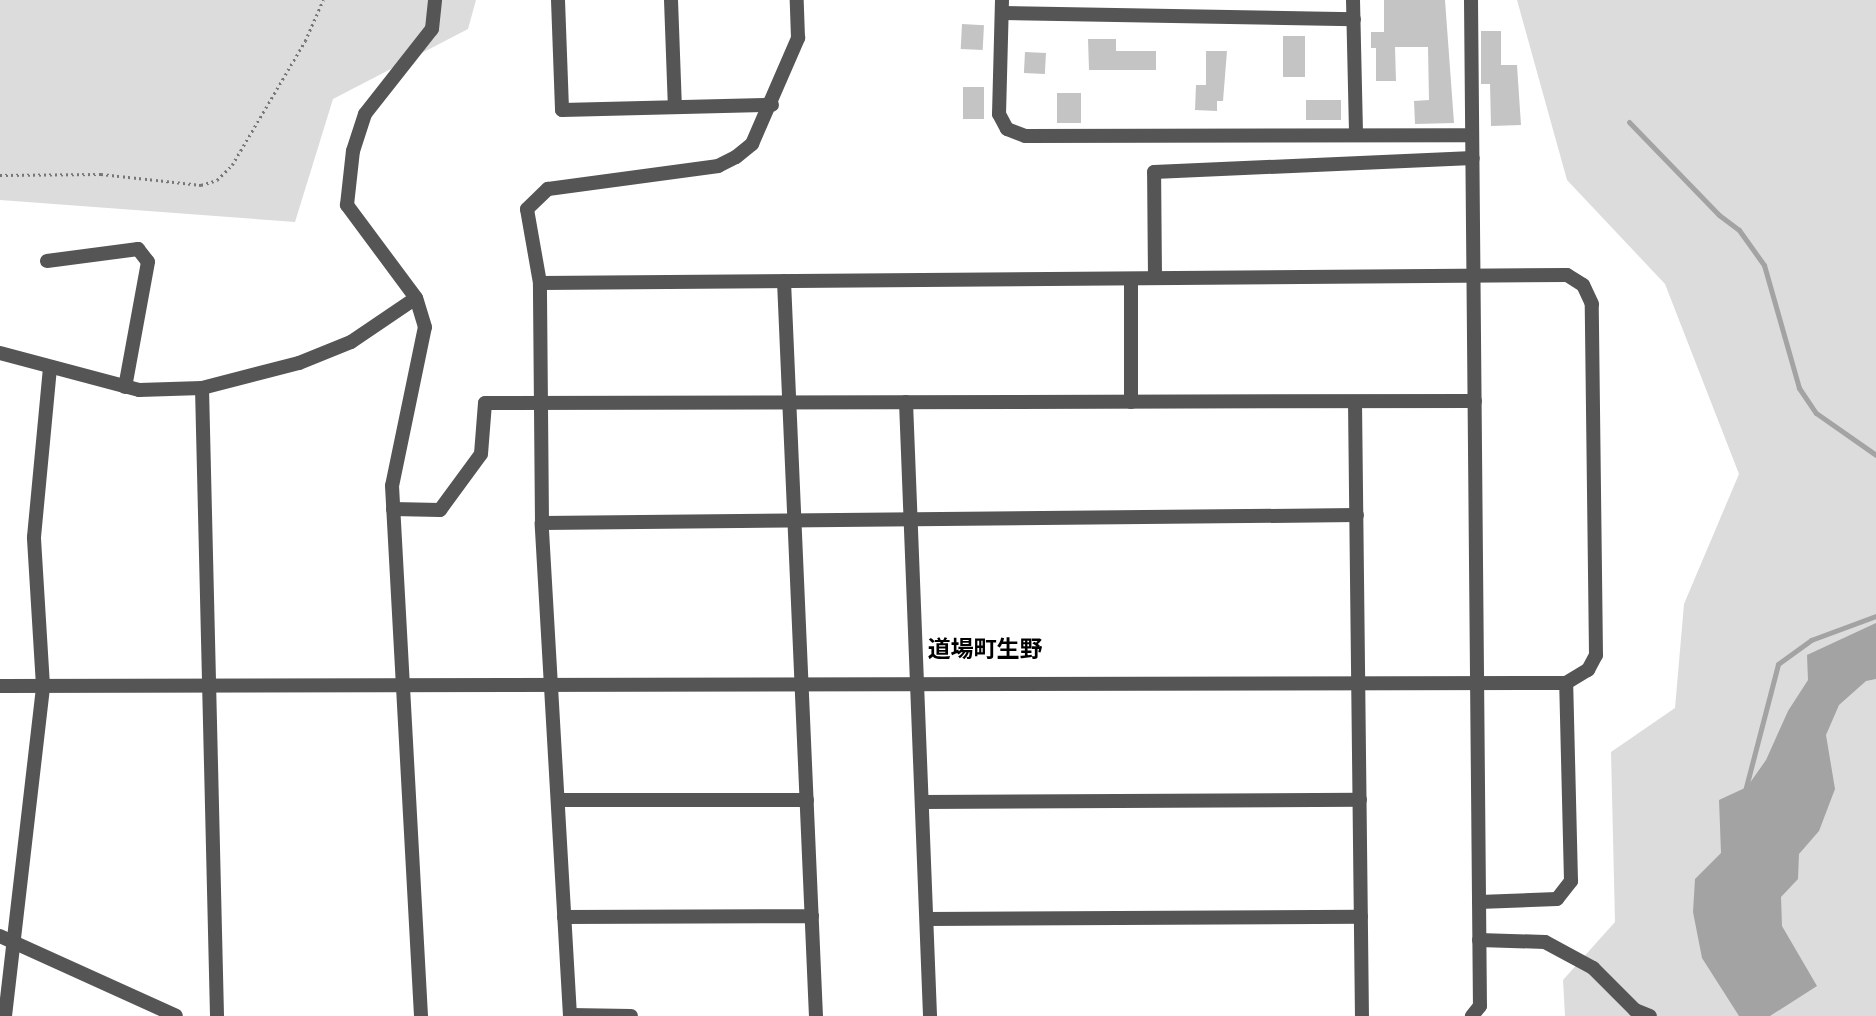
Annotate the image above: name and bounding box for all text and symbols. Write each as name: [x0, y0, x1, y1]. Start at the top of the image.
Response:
district label: 道場町生野: [928, 635, 1042, 663]

